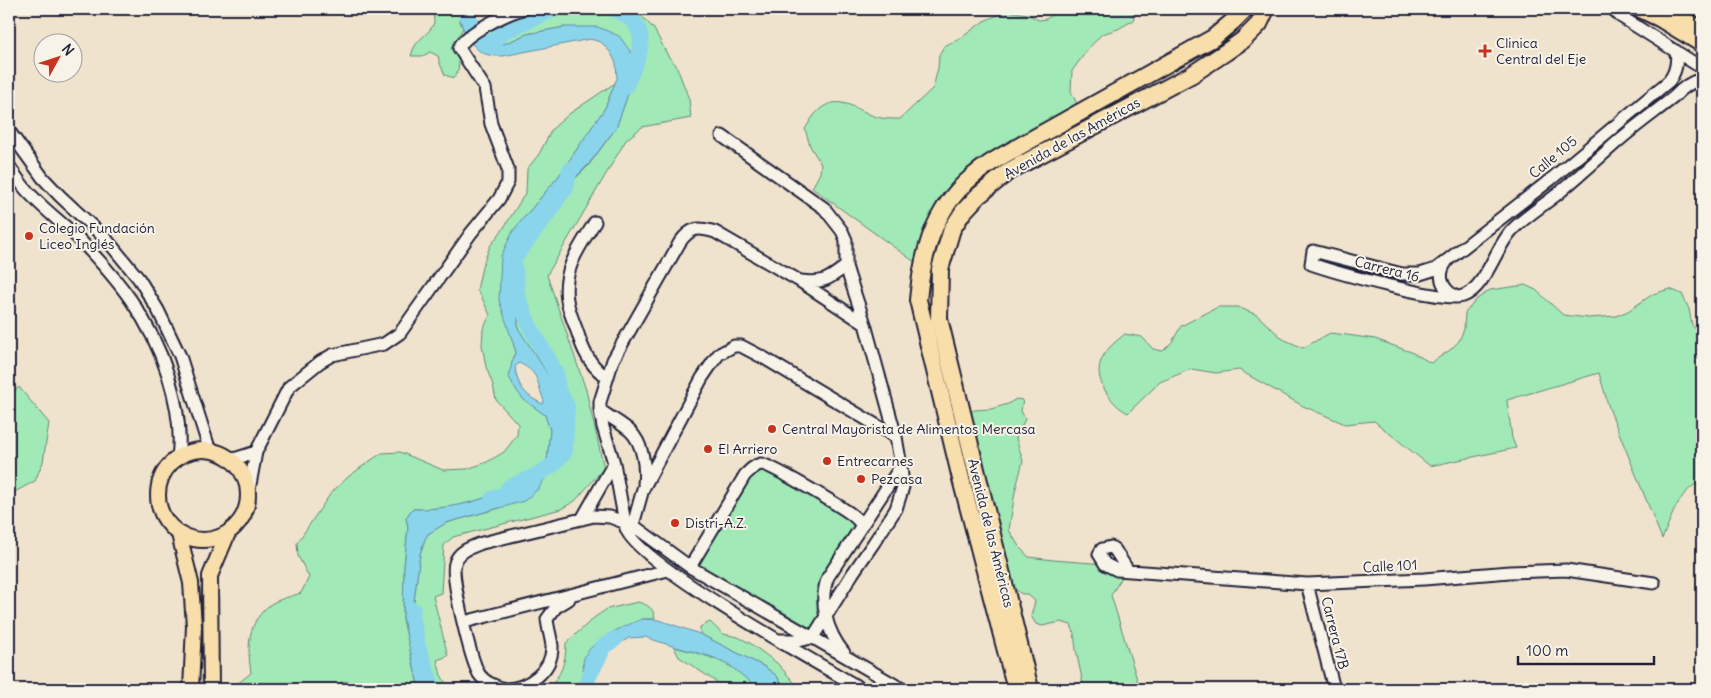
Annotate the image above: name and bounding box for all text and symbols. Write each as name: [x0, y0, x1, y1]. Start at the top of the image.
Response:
north arrow: [32, 32, 82, 82]
place label: Clinica Central del Eje: [1496, 34, 1586, 68]
text: N: [58, 40, 78, 59]
marker: Clinica Central del Eje: [1478, 44, 1492, 58]
street label: Avenida de las Américas: [1001, 93, 1143, 183]
street label: Calle 105: [1525, 132, 1581, 182]
place label: Colegio Fundación Liceo Inglés: [39, 219, 155, 253]
marker: Colegio Fundación Liceo Inglés: [23, 230, 35, 242]
street label: Carrera 16: [1353, 252, 1421, 286]
place label: Central Mayorista de Alimentos Mercasa: [782, 420, 1036, 438]
marker: Central Mayorista de Alimentos Mercasa: [766, 423, 778, 435]
place label: El Arriero: [718, 440, 777, 458]
marker: El Arriero: [702, 443, 714, 455]
place label: Entrecarnes: [837, 452, 913, 470]
marker: Entrecarnes: [821, 455, 833, 467]
street label: Avenida de las Américas: [964, 457, 1018, 609]
place label: Pezcasa: [871, 470, 922, 488]
marker: Pezcasa: [855, 473, 867, 485]
place label: Distri-A.Z.: [685, 514, 747, 532]
marker: Distri-A.Z.: [669, 517, 681, 529]
street label: Calle 101: [1362, 556, 1418, 576]
street label: Carrera 17B: [1317, 595, 1353, 671]
scale bar: [1518, 633, 1655, 665]
text: 100 m: [1526, 641, 1568, 660]

